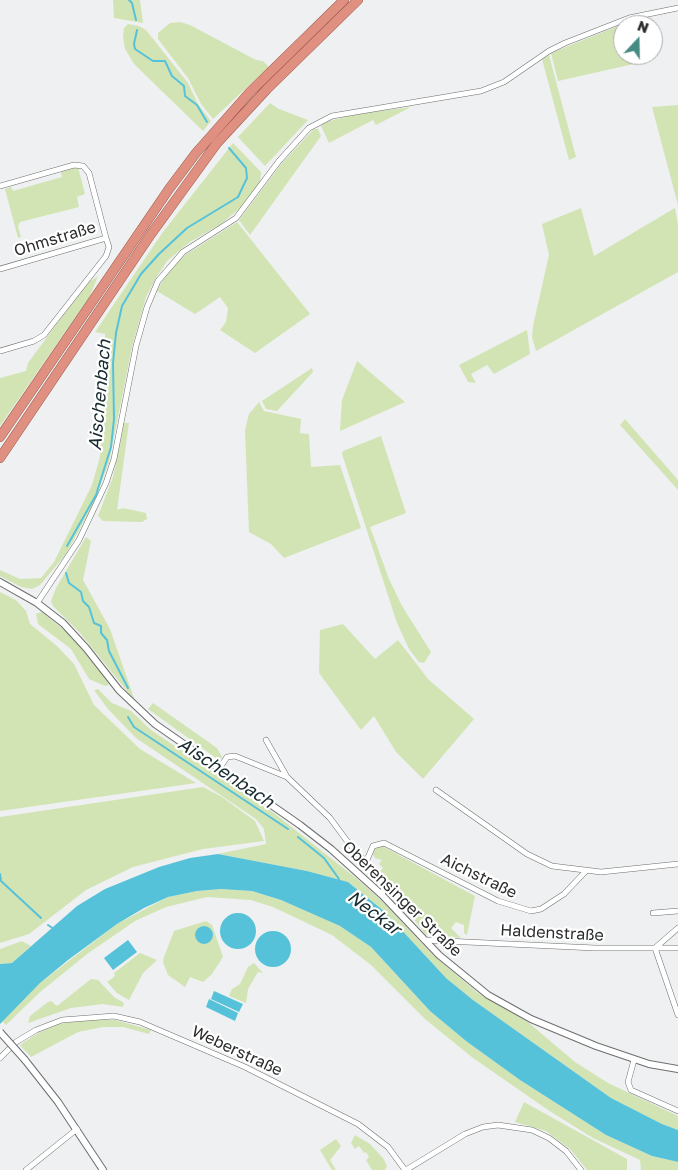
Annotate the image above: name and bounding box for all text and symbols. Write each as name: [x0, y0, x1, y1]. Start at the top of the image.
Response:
north arrow: [613, 15, 663, 65]
text: N: [635, 17, 651, 36]
street label: Ohmstraße: [12, 217, 98, 261]
water label: Aischenbach: [84, 339, 116, 451]
water label: Aischenbach: [174, 733, 278, 813]
street label: Oberensinger Straße: [338, 837, 466, 961]
street label: Aichstraße: [438, 849, 520, 903]
water label: Neckar: [343, 886, 405, 940]
street label: Haldenstraße: [500, 921, 604, 945]
street label: Weberstraße: [189, 1022, 285, 1080]

